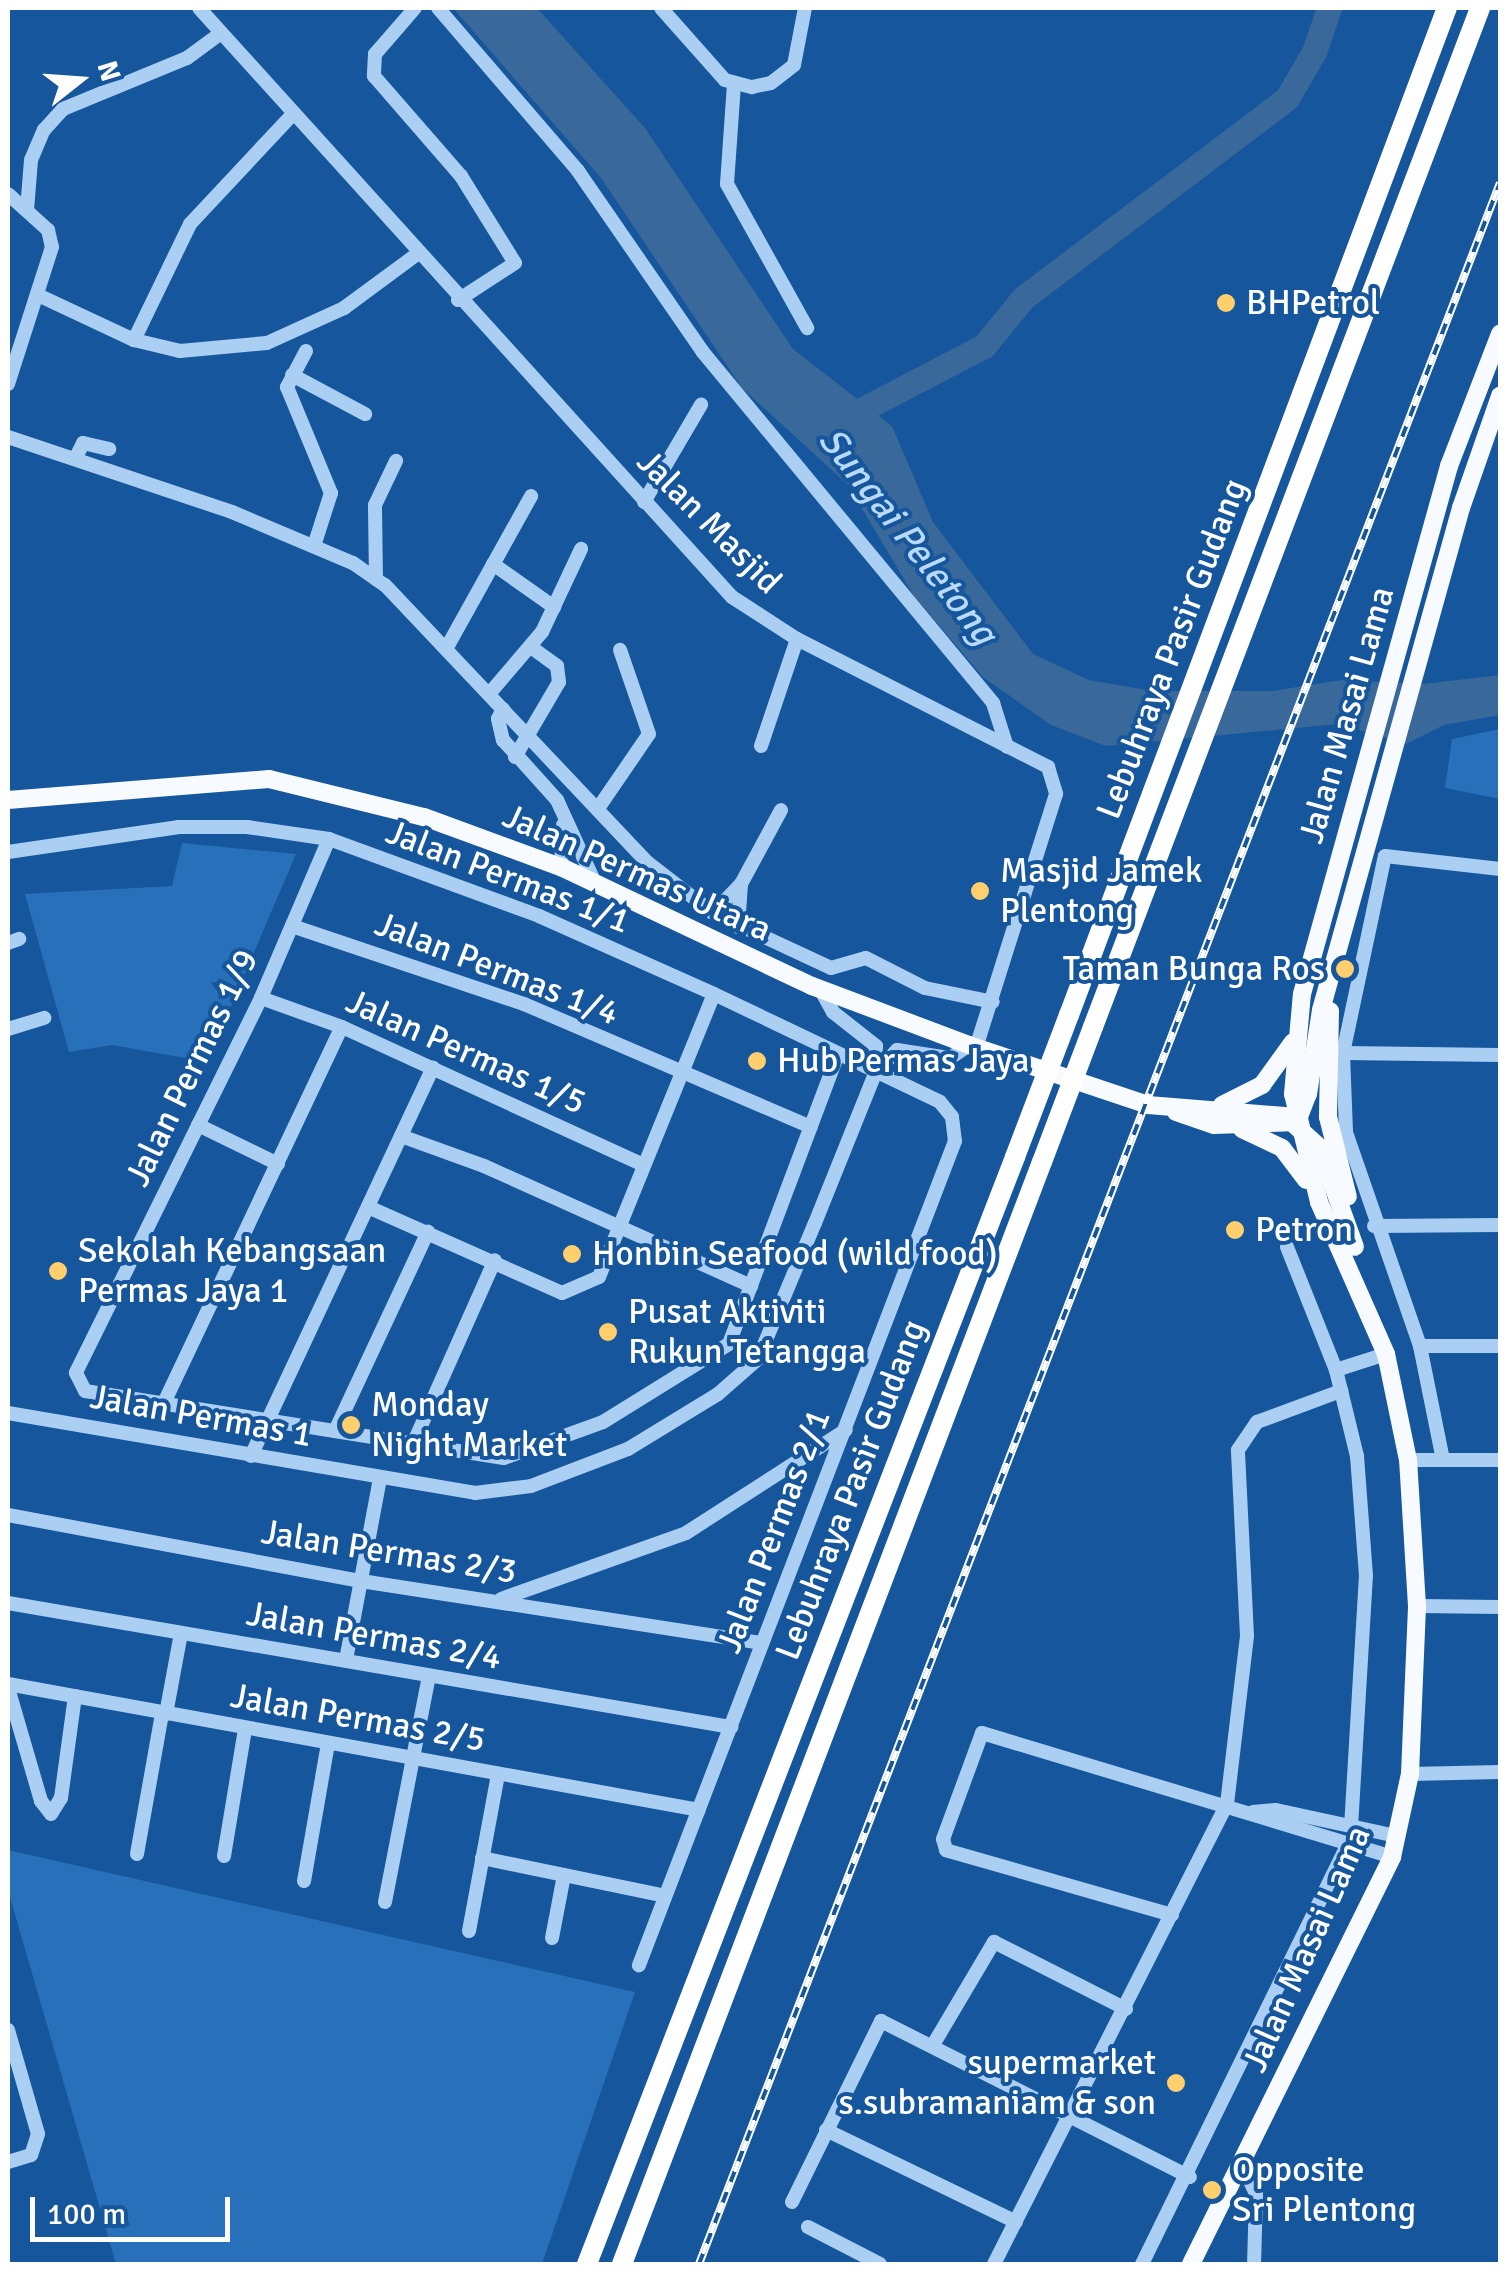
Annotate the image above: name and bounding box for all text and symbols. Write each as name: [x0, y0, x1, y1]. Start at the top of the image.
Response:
north arrow: [30, 30, 130, 130]
text: N: [90, 57, 128, 86]
place label: BHPetrol: [1246, 282, 1380, 324]
marker: BHPetrol: [1215, 292, 1237, 314]
water label: Sungai Peletong: [809, 418, 1007, 654]
street label: Jalan Masjid: [628, 441, 790, 603]
street label: Lebuhraya Pasir Gudang: [1088, 473, 1256, 825]
street label: Jalan Masai Lama: [1290, 582, 1404, 848]
street label: Jalan Permas Utara: [496, 795, 778, 951]
street label: Jalan Permas 1/1: [380, 811, 636, 943]
place label: Masjid Jamek Plentong: [1000, 850, 1202, 932]
marker: Masjid Jamek Plentong: [969, 880, 991, 902]
street label: Jalan Permas 1/4: [369, 903, 625, 1035]
street label: Jalan Permas 1/9: [117, 943, 267, 1193]
place label: Taman Bunga Ros: [1063, 948, 1325, 990]
marker: Taman Bunga Ros: [1334, 958, 1356, 980]
street label: Jalan Permas 1/5: [340, 980, 592, 1124]
place label: Hub Permas Jaya: [777, 1040, 1030, 1082]
marker: Hub Permas Jaya: [746, 1050, 768, 1072]
place label: Petron: [1255, 1209, 1353, 1251]
marker: Petron: [1224, 1219, 1246, 1241]
place label: Sekolah Kebangsaan Permas Jaya 1: [78, 1230, 386, 1312]
place label: Honbin Seafood (wild food): [592, 1233, 997, 1275]
marker: Honbin Seafood (wild food): [561, 1243, 583, 1265]
marker: Sekolah Kebangsaan Permas Jaya 1: [47, 1260, 69, 1282]
place label: Pusat Aktiviti Rukun Tetangga: [628, 1291, 866, 1373]
street label: Lebuhraya Pasir Gudang: [767, 1314, 935, 1666]
marker: Pusat Aktiviti Rukun Tetangga: [597, 1321, 619, 1343]
street label: Jalan Permas 1: [87, 1376, 315, 1456]
place label: Monday Night Market: [371, 1384, 567, 1466]
street label: Jalan Permas 2/1: [708, 1403, 840, 1659]
marker: Monday Night Market: [340, 1414, 362, 1436]
street label: Jalan Permas 2/3: [258, 1511, 520, 1593]
street label: Jalan Permas 2/4: [243, 1593, 505, 1679]
street label: Jalan Permas 2/5: [227, 1675, 489, 1761]
street label: Jalan Masai Lama: [1234, 1819, 1380, 2079]
place label: supermarket s.subramaniam & son: [839, 2042, 1156, 2124]
marker: supermarket s.subramaniam & son: [1165, 2072, 1187, 2094]
place label: Opposite Sri Plentong: [1232, 2149, 1416, 2231]
scale bar: [35, 2177, 235, 2239]
marker: Opposite Sri Plentong: [1201, 2179, 1223, 2201]
text: 100 m: [47, 2196, 126, 2233]

